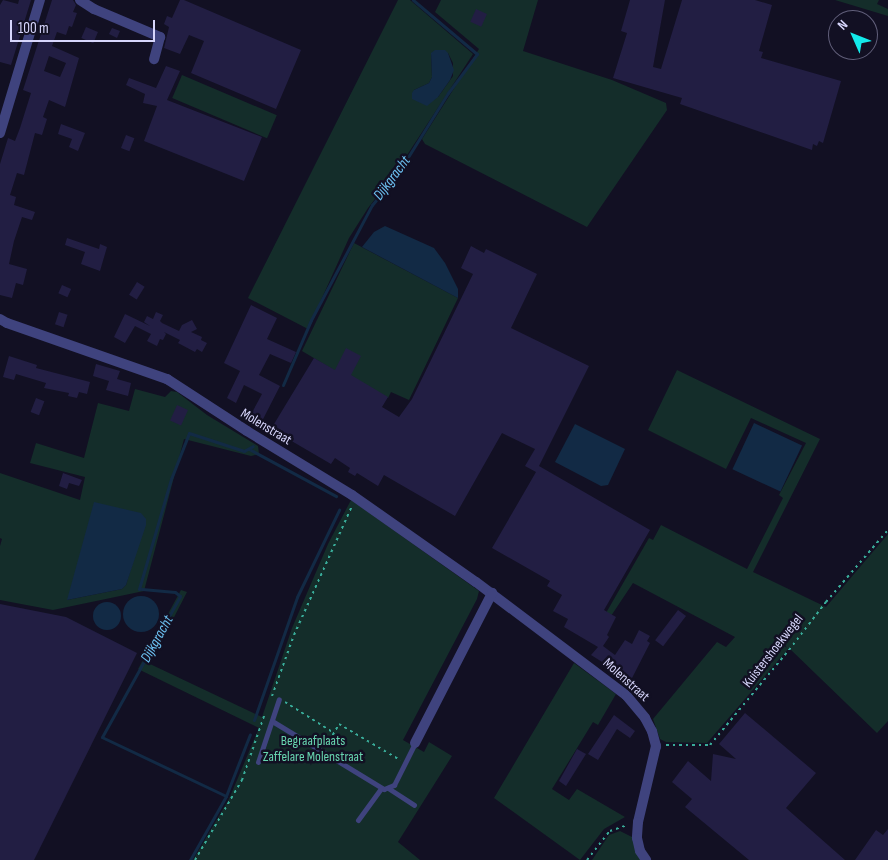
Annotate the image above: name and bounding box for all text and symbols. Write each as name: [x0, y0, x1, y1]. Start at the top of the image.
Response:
scale bar: [12, 10, 158, 42]
north arrow: [828, 10, 878, 60]
text: N: [834, 16, 851, 34]
text: 100 m: [18, 19, 49, 38]
water label: Dijkgracht: [370, 152, 414, 204]
street label: Molenstraat: [237, 405, 295, 449]
street label: Kuistershoekwegel: [739, 611, 807, 691]
water label: Dijkgracht: [137, 612, 177, 666]
street label: Molenstraat: [599, 655, 653, 705]
park label: Begraafplaats Zaffelare Molenstraat: [263, 733, 363, 766]

